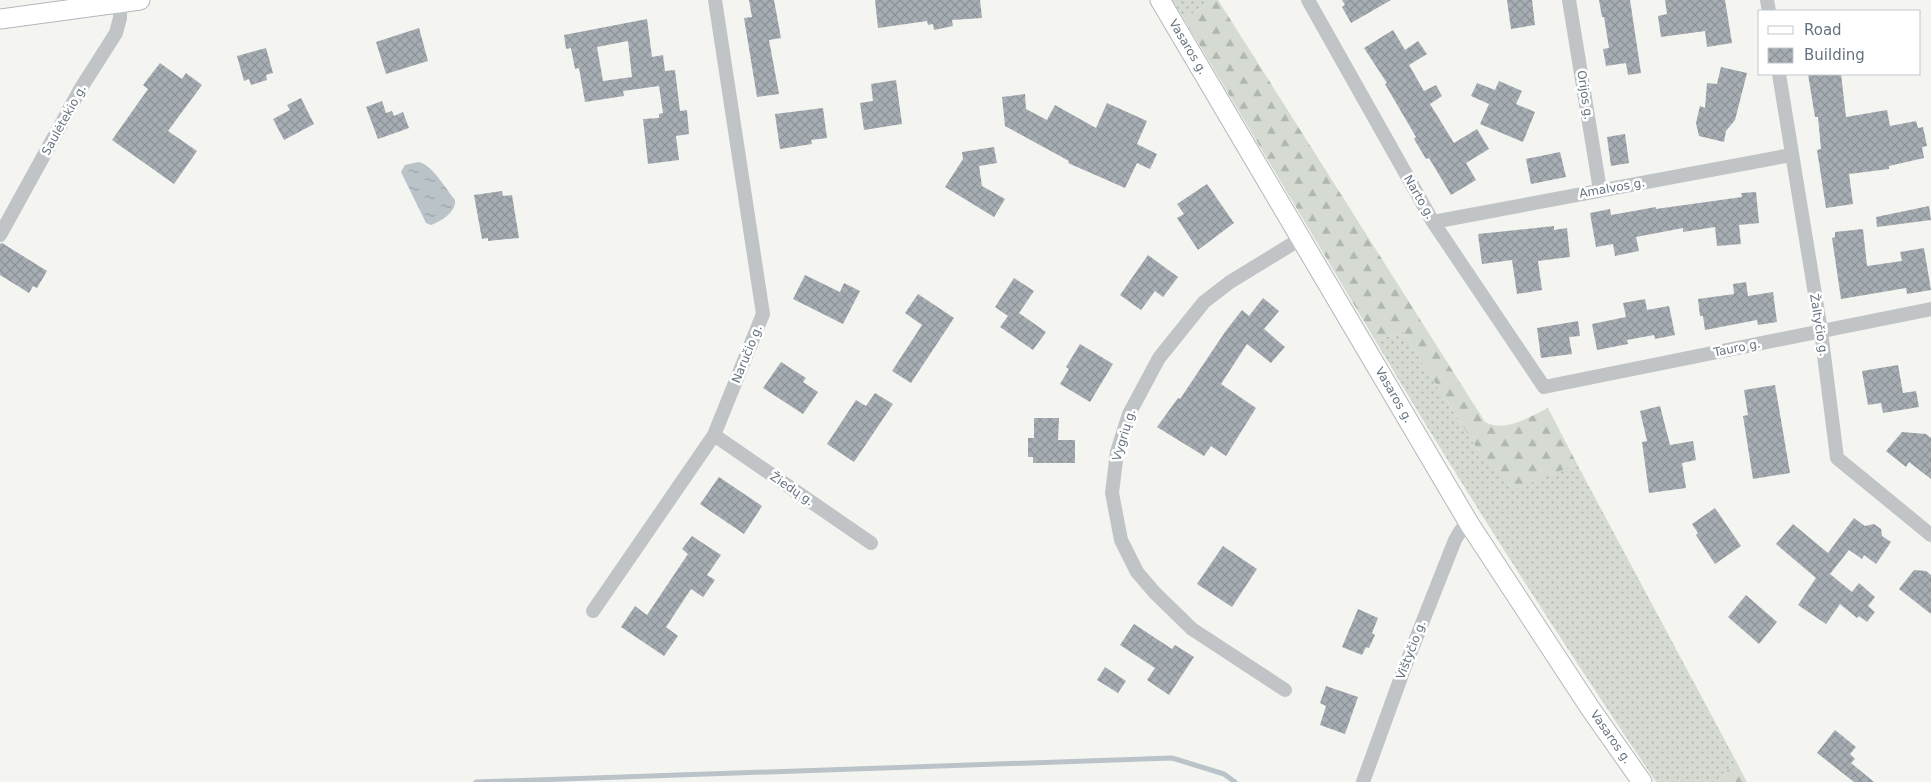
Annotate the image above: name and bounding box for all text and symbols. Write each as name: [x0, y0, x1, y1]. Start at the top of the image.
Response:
legend: [1758, 10, 1921, 75]
street label: Vasaros g.: [1166, 17, 1210, 77]
text: Road: [1804, 21, 1842, 39]
text: Building: [1804, 46, 1865, 64]
street label: Orijos g.: [1574, 69, 1596, 121]
street label: Saulėtekio g.: [39, 82, 89, 158]
street label: Narto g.: [1401, 172, 1437, 222]
street label: Amalvos g.: [1578, 175, 1646, 201]
street label: Žaltyčio g.: [1807, 293, 1832, 357]
street label: Naručio g.: [729, 323, 765, 385]
street label: Tauro g.: [1711, 337, 1762, 360]
street label: Vasaros g.: [1373, 365, 1415, 425]
street label: Vygrių g.: [1109, 407, 1139, 463]
street label: Žiedų g.: [768, 469, 817, 509]
street label: Vištyčio g.: [1393, 619, 1429, 681]
street label: Vasaros g.: [1588, 708, 1634, 766]

